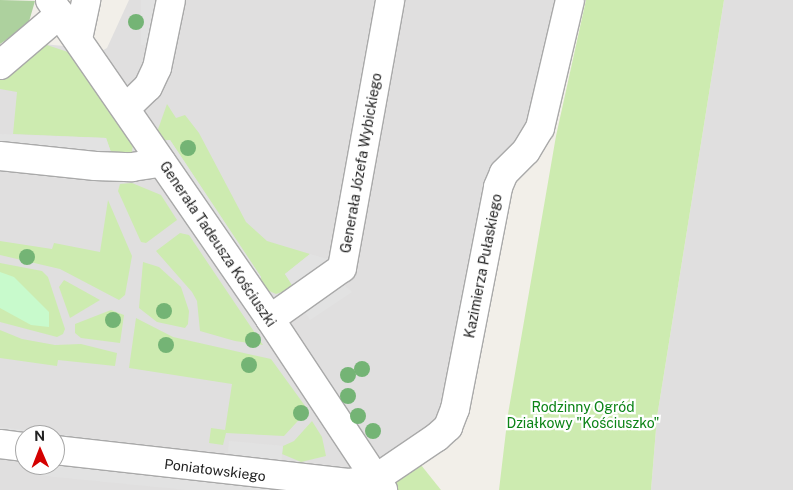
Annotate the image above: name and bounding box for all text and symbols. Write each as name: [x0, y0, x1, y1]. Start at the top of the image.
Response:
street label: Generała Józefa Wybickiego: [337, 71, 385, 255]
street label: Generała Tadeusza Kościuszki: [156, 158, 280, 330]
street label: Kazimierza Pułaskiego: [461, 192, 505, 340]
park label: Rodzinny Ogród Działkowy "Kościuszko": [506, 399, 660, 432]
north arrow: [15, 425, 65, 475]
text: N: [34, 428, 45, 444]
street label: Poniatowskiego: [163, 455, 267, 485]

